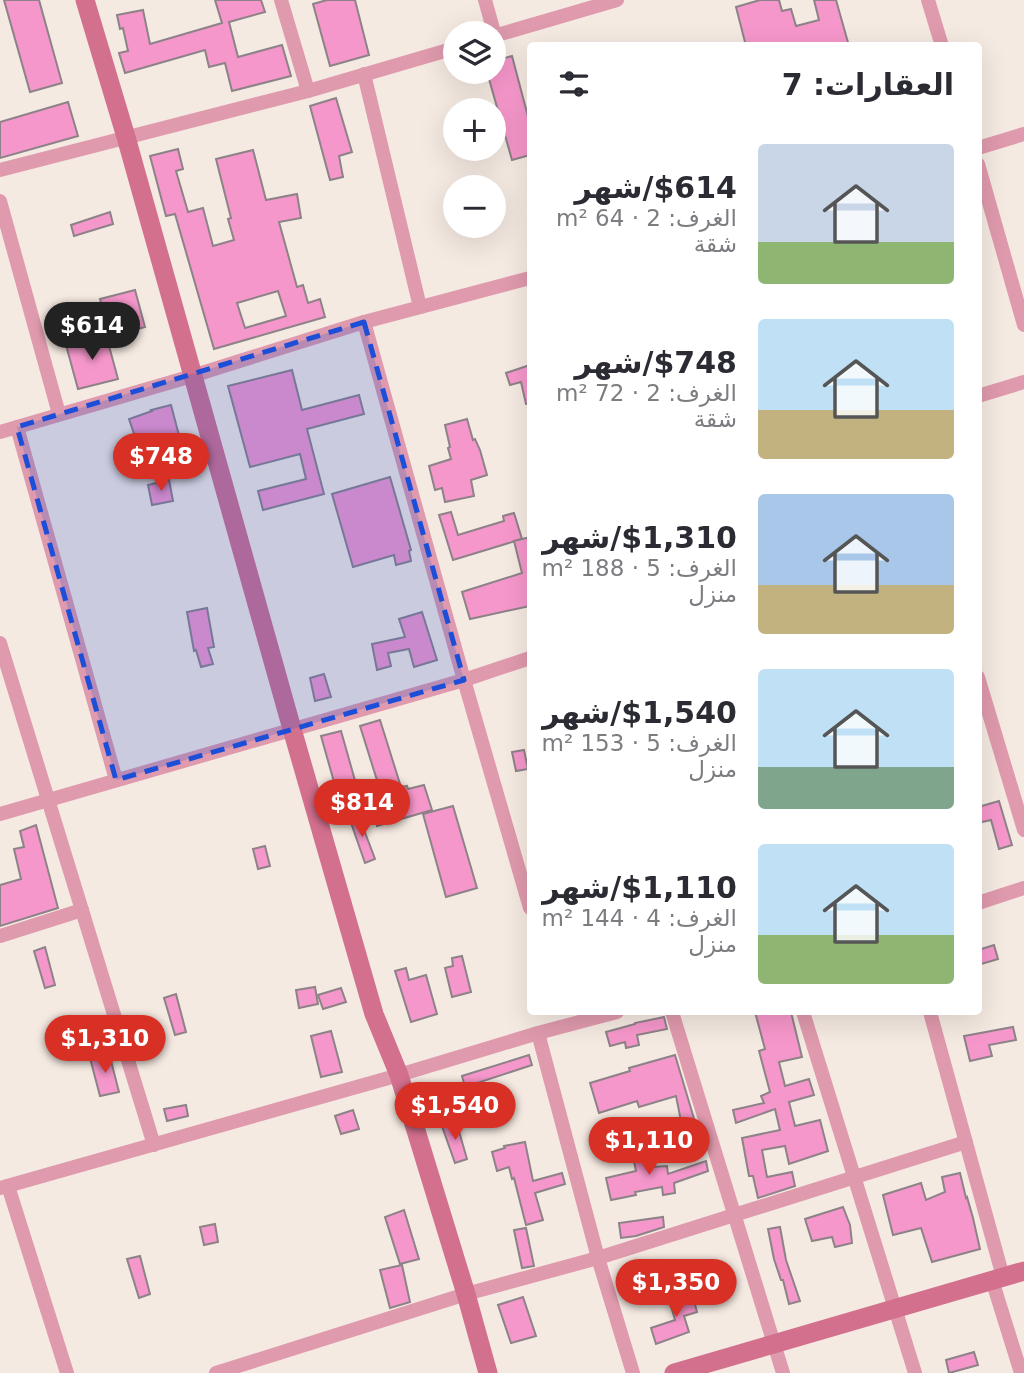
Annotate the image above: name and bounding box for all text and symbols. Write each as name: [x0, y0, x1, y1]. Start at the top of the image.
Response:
map controls: [443, 21, 506, 238]
button: layers: [443, 21, 506, 84]
icon: filters: [555, 65, 593, 103]
text: العقارات: 7: [782, 67, 954, 102]
button: +: [443, 98, 506, 161]
text: $614/شهر: [575, 170, 737, 205]
icon: home: [814, 172, 898, 256]
button: −: [443, 175, 506, 238]
text: الغرف: 2 · 64 m²: [556, 205, 737, 231]
text: شقة: [694, 231, 737, 257]
pin: $614: [51, 302, 133, 362]
text: $614: [60, 312, 124, 338]
text: $748/شهر: [575, 345, 737, 380]
icon: home: [814, 347, 898, 431]
text: الغرف: 2 · 72 m²: [556, 380, 737, 406]
text: شقة: [694, 406, 737, 432]
pin: $748: [120, 434, 202, 493]
text: $748: [129, 443, 193, 469]
text: $1,310/شهر: [542, 520, 737, 555]
icon: home: [814, 522, 898, 606]
text: الغرف: 5 · 188 m²: [541, 555, 737, 581]
text: منزل: [688, 581, 737, 607]
text: $1,540/شهر: [542, 695, 737, 730]
icon: home: [814, 697, 898, 781]
text: الغرف: 5 · 153 m²: [541, 730, 737, 756]
text: منزل: [688, 756, 737, 782]
pin: $814: [321, 780, 403, 839]
text: $814: [330, 789, 394, 815]
text: $1,110/شهر: [542, 870, 737, 905]
icon: home: [814, 872, 898, 956]
text: الغرف: 4 · 144 m²: [541, 905, 737, 931]
text: منزل: [688, 931, 737, 957]
pin: $1,310: [48, 1016, 162, 1075]
text: $1,310: [61, 1025, 149, 1051]
pin: $1,540: [398, 1082, 512, 1142]
text: $1,540: [411, 1092, 499, 1118]
pin: $1,110: [592, 1118, 706, 1177]
text: $1,110: [605, 1127, 693, 1153]
pin: $1,350: [619, 1260, 733, 1319]
text: $1,350: [632, 1269, 720, 1295]

